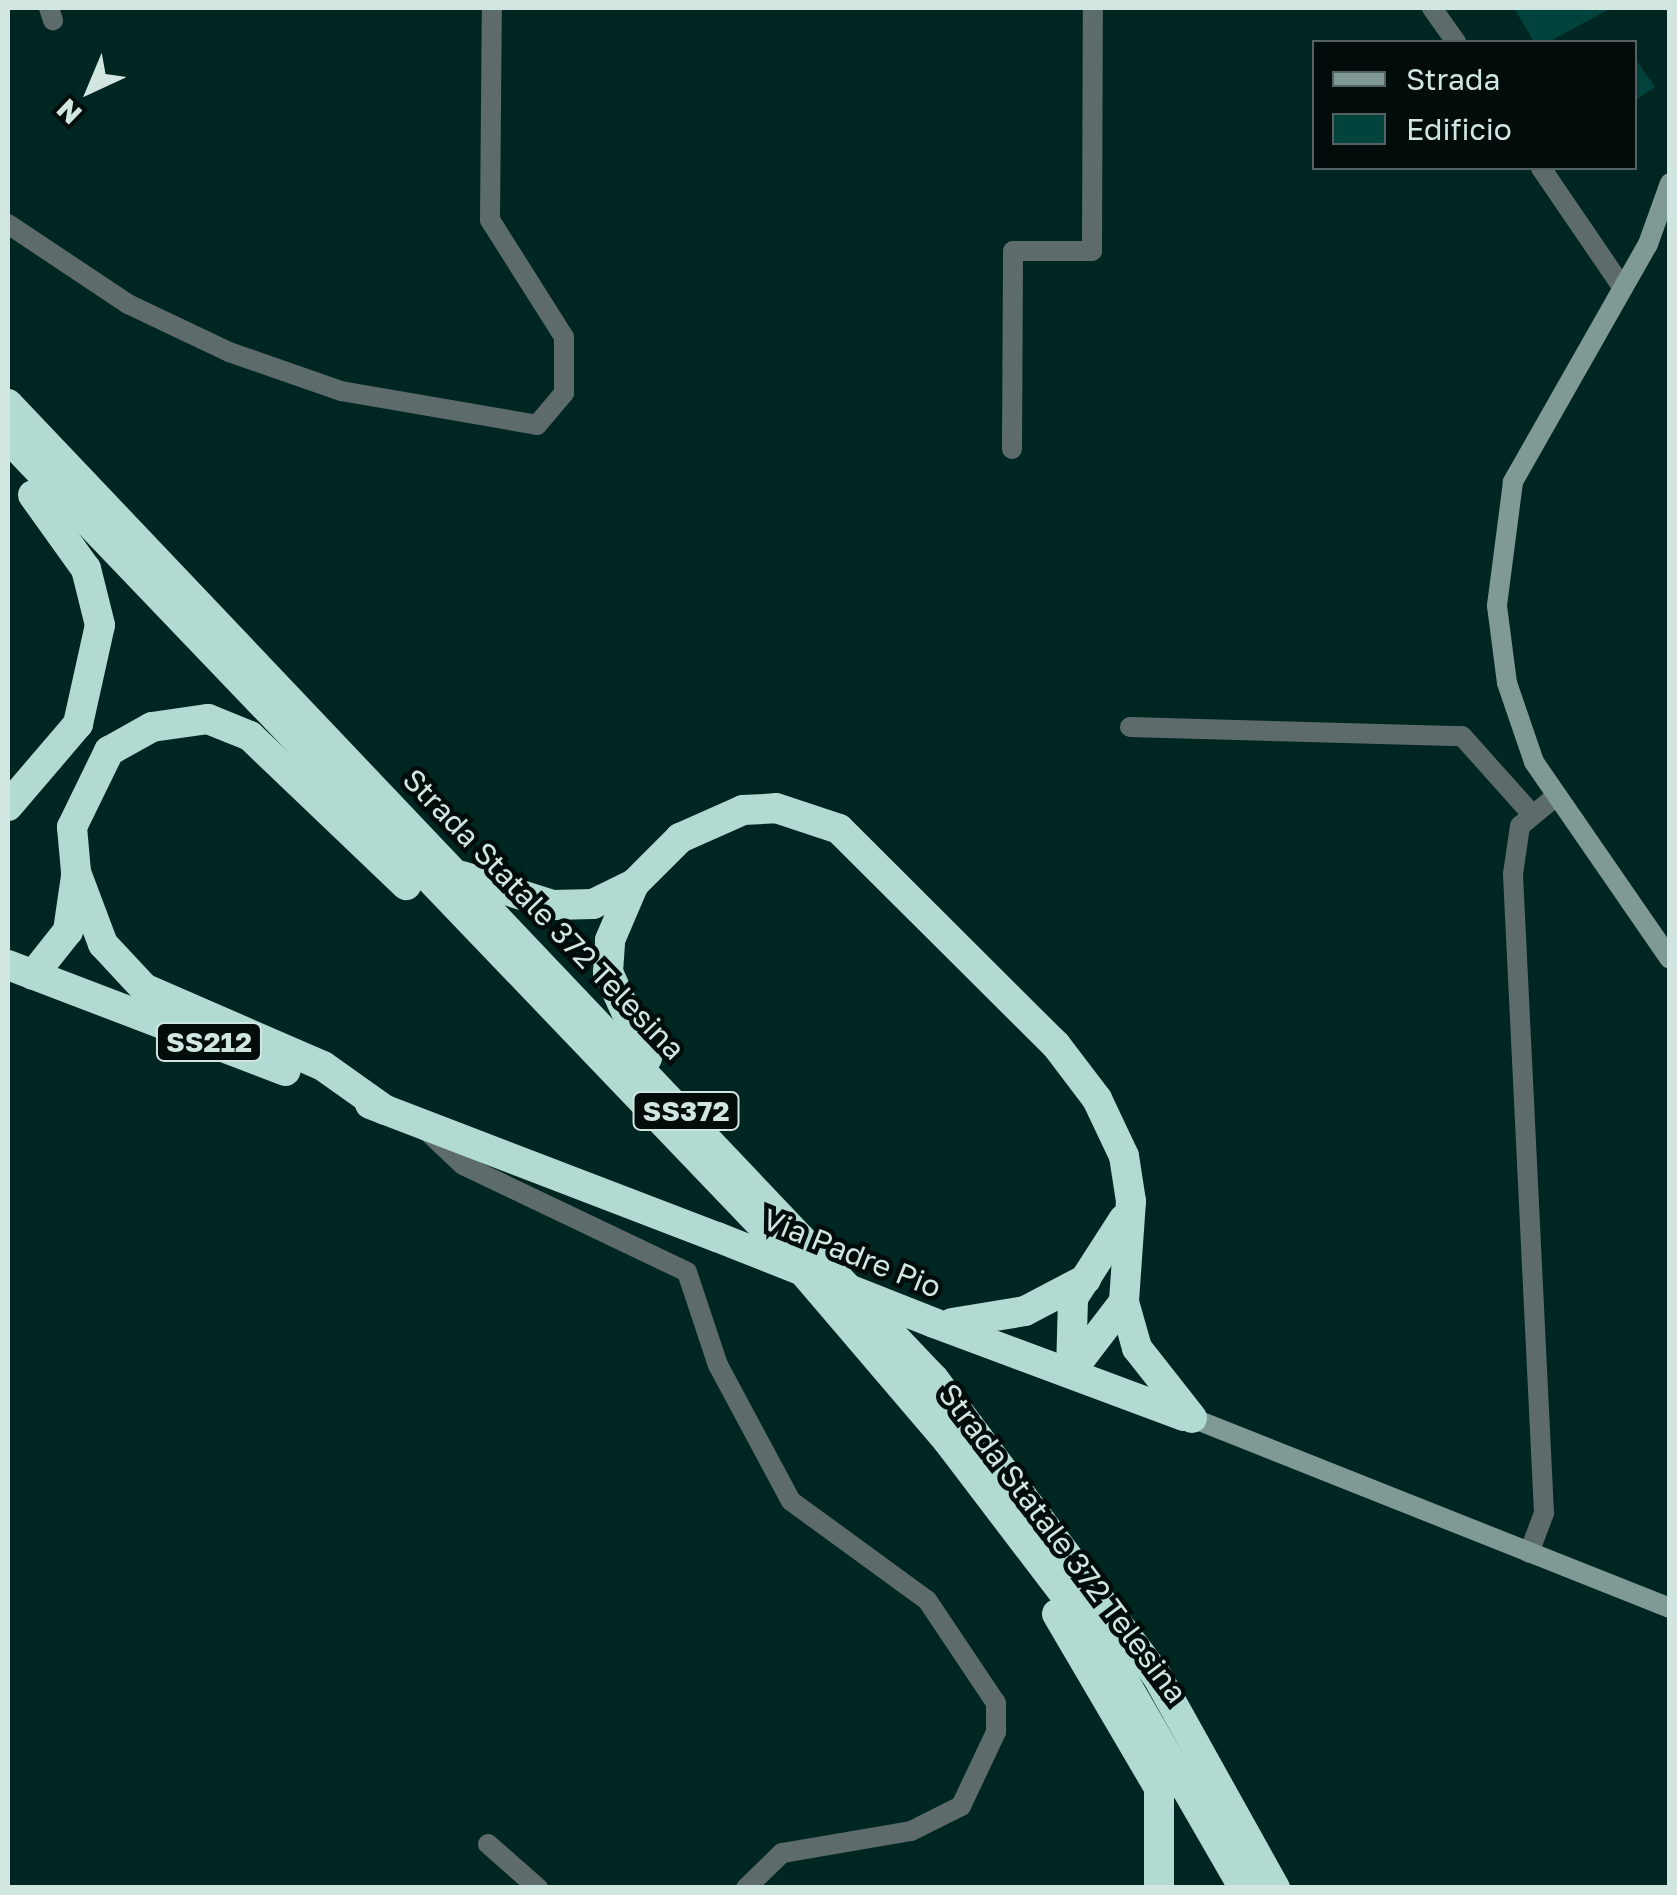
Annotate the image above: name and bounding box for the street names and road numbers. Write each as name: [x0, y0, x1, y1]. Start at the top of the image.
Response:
street label: Strada Statale 372 Telesina: [396, 761, 692, 1067]
road number: SS212: [154, 1019, 264, 1065]
road number: SS372: [631, 1088, 741, 1134]
street label: Via Padre Pio: [757, 1201, 947, 1305]
street label: Strada Statale 372 Telesina: [931, 1376, 1195, 1710]

